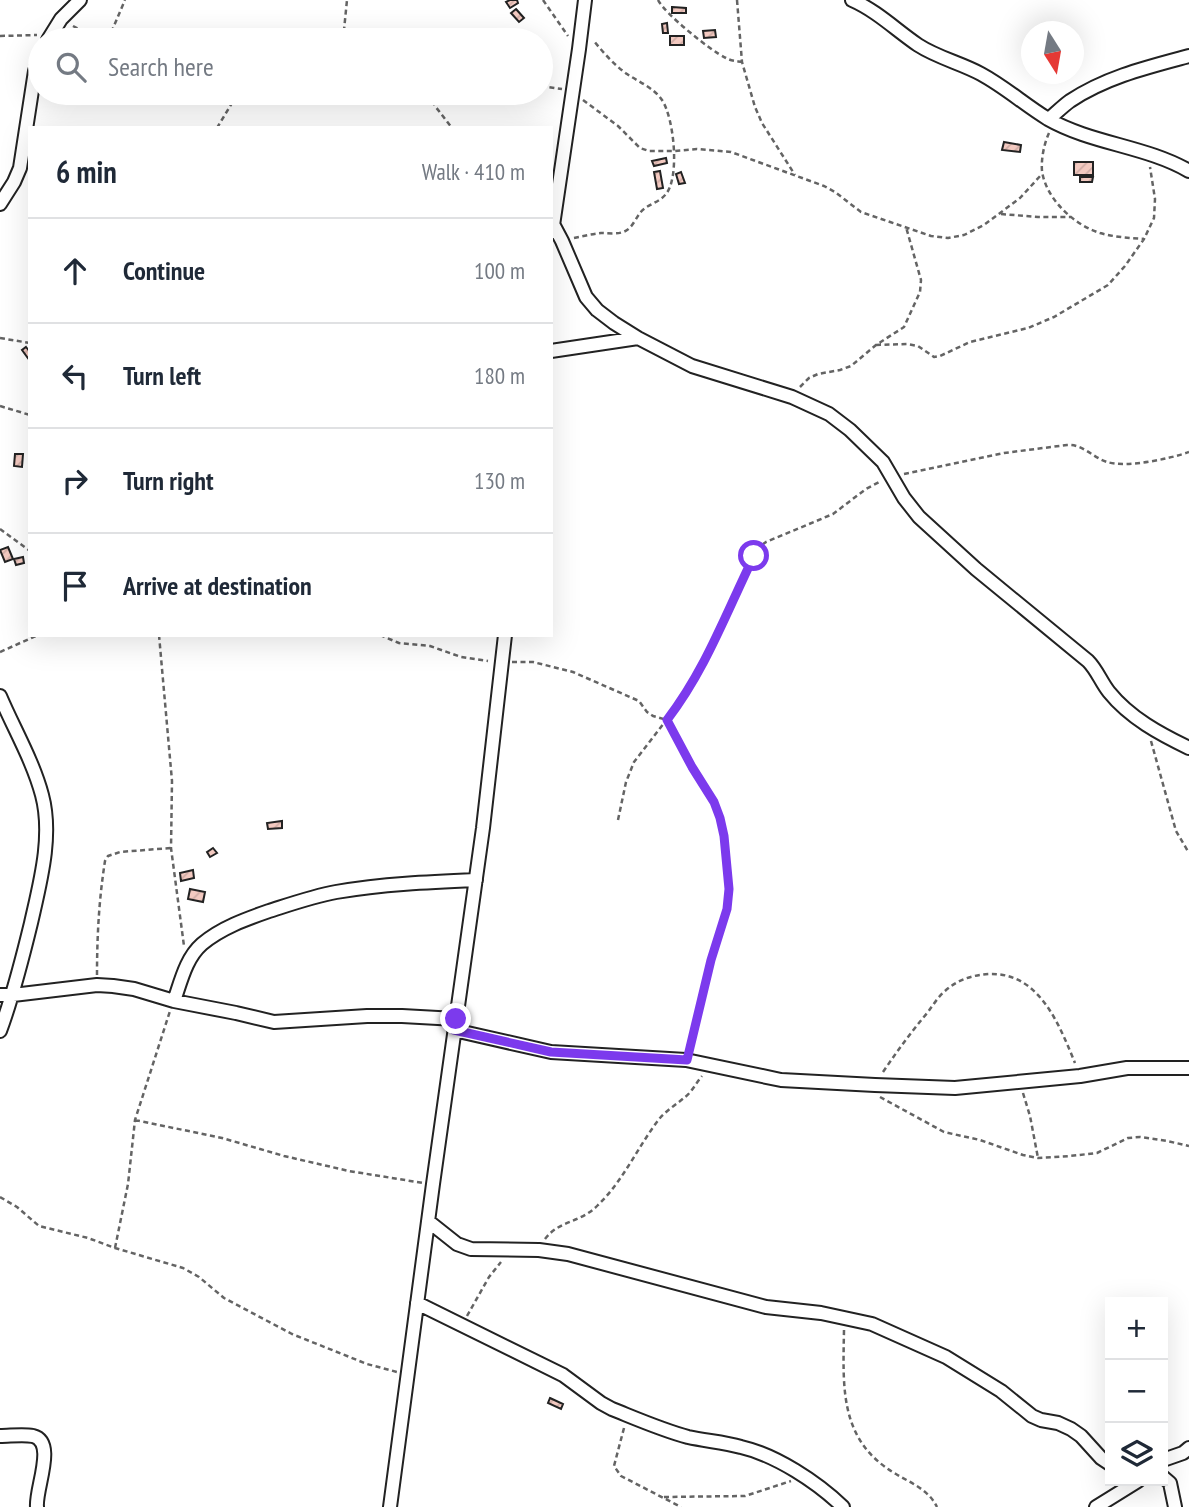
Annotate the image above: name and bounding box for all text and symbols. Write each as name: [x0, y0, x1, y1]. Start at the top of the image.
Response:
north arrow: [1021, 21, 1084, 84]
search box: [28, 28, 553, 105]
icon: search: [52, 48, 90, 86]
text: Search here: [108, 50, 214, 83]
text: 6 min: [56, 152, 117, 191]
text: Walk · 410 m: [422, 157, 525, 186]
icon: ahead: [56, 252, 94, 290]
text: Continue: [123, 254, 205, 287]
text: 100 m: [474, 256, 525, 285]
icon: left: [56, 357, 94, 395]
text: Turn left: [123, 359, 201, 392]
text: 180 m: [474, 361, 525, 390]
icon: right: [56, 462, 94, 500]
text: Turn right: [123, 464, 214, 497]
text: 130 m: [474, 466, 525, 495]
route start: [738, 540, 769, 571]
icon: arrive: [56, 567, 94, 605]
text: Arrive at destination: [123, 569, 312, 602]
route end: [440, 1003, 471, 1034]
map controls: [1105, 1297, 1168, 1486]
button: +: [1105, 1297, 1168, 1360]
button: −: [1105, 1360, 1168, 1423]
button: layers: [1105, 1423, 1168, 1486]

